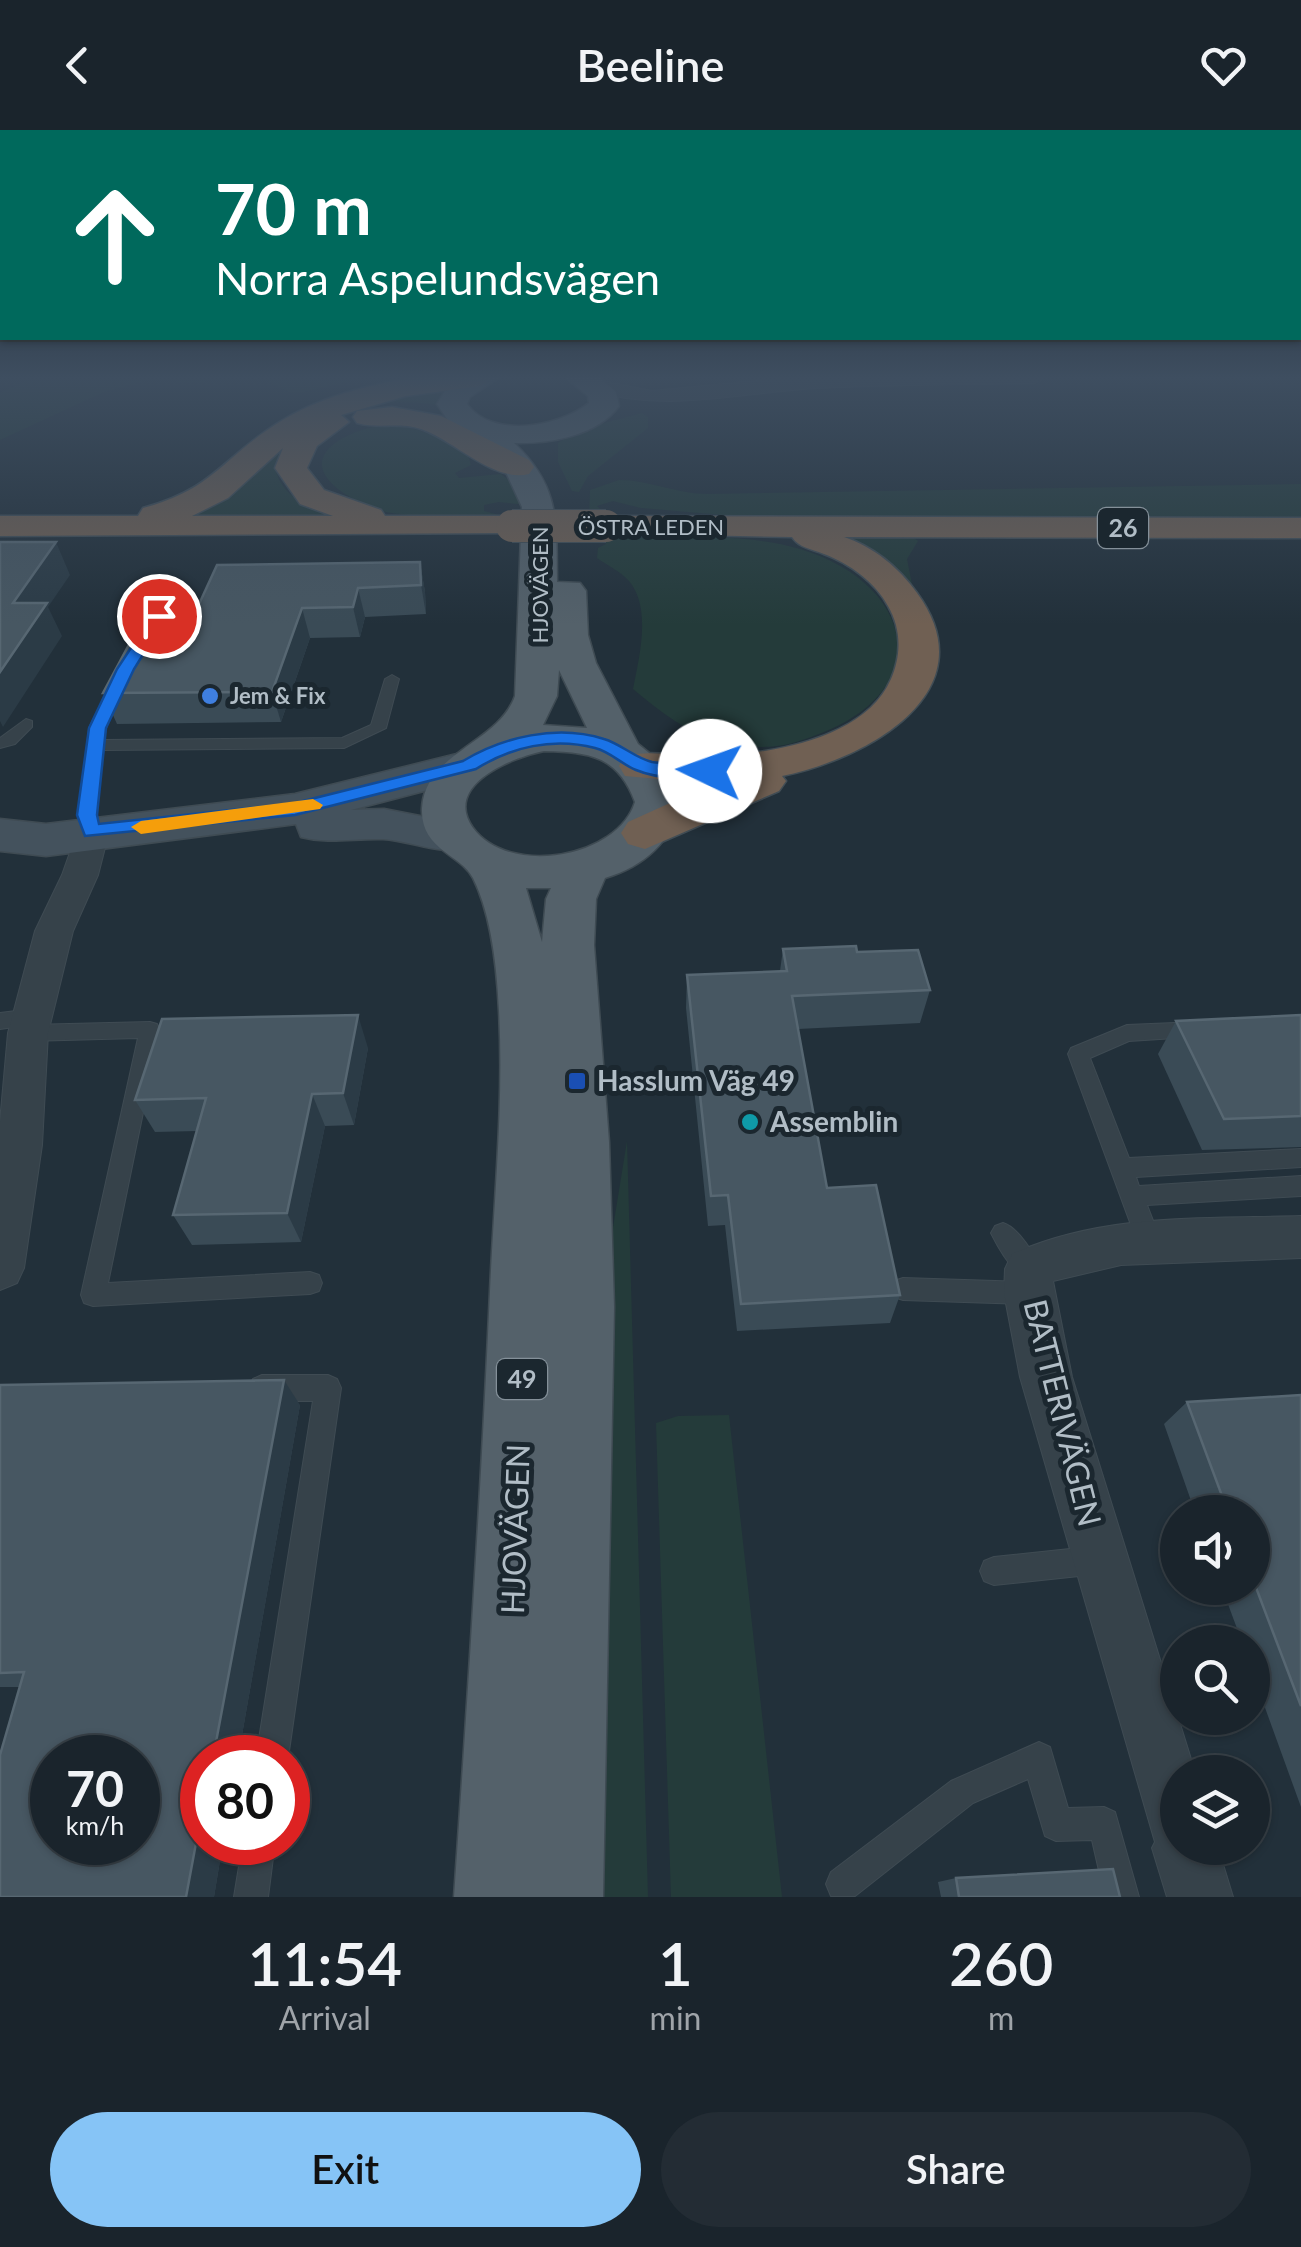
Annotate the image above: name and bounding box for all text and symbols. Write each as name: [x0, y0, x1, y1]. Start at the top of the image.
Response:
icon: back: [50, 38, 105, 93]
text: Beeline: [576, 38, 725, 92]
icon: heart: [1196, 38, 1251, 93]
text: 70 m: [215, 166, 372, 250]
icon: ahead: [50, 170, 180, 300]
text: Norra Aspelundsvägen: [215, 251, 660, 305]
road number: 26: [1098, 508, 1148, 548]
street label: ÖSTRA LEDEN: [578, 513, 724, 540]
street label: HJOVÄGEN: [526, 526, 553, 644]
pin: [117, 574, 202, 659]
icon: arrive: [132, 589, 187, 644]
place label: Jem & Fix: [230, 682, 326, 709]
marker: Jem & Fix: [199, 685, 221, 707]
position arrow: [658, 719, 762, 823]
place label: Hasslum Väg 49: [597, 1063, 795, 1097]
marker: Hasslum Väg 49: [566, 1070, 588, 1092]
place label: Assemblin: [769, 1104, 898, 1138]
marker: Assemblin: [739, 1111, 761, 1133]
street label: BATTERIVÄGEN: [1016, 1295, 1110, 1530]
road number: 49: [497, 1359, 547, 1399]
street label: HJOVÄGEN: [492, 1443, 537, 1615]
map controls: [1160, 1495, 1270, 1865]
button: sound: [1160, 1495, 1270, 1605]
button: search: [1160, 1625, 1270, 1735]
speed limit sign: 80: [180, 1735, 310, 1865]
button: layers: [1160, 1755, 1270, 1865]
text: 70: [66, 1758, 124, 1818]
text: km/h: [66, 1810, 124, 1840]
text: 11:54: [248, 1927, 402, 1999]
text: 1: [658, 1927, 693, 1999]
text: 260: [949, 1927, 1053, 1999]
text: Arrival: [279, 1998, 371, 2037]
text: min: [650, 1998, 701, 2037]
text: m: [988, 1998, 1014, 2037]
button: Exit: [50, 2112, 641, 2227]
button: Share: [661, 2112, 1251, 2227]

